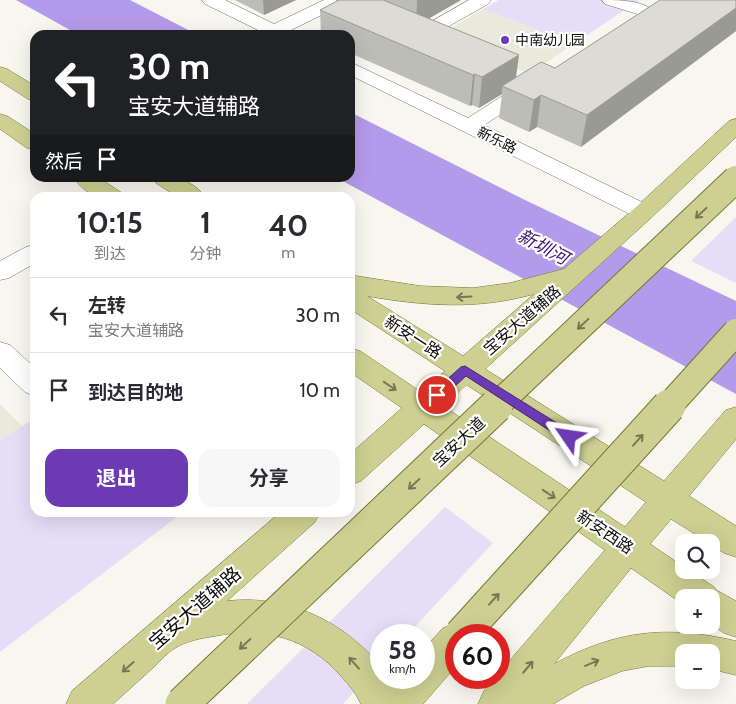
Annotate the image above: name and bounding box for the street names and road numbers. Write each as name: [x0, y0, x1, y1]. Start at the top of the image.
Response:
street label: 新乐路: [474, 123, 520, 157]
street label: 宝安大道辅路: [480, 281, 564, 359]
street label: 新安一路: [381, 312, 445, 362]
street label: 宝安大道: [429, 413, 489, 471]
street label: 新安西路: [573, 506, 637, 558]
street label: 宝安大道辅路: [144, 562, 246, 654]

